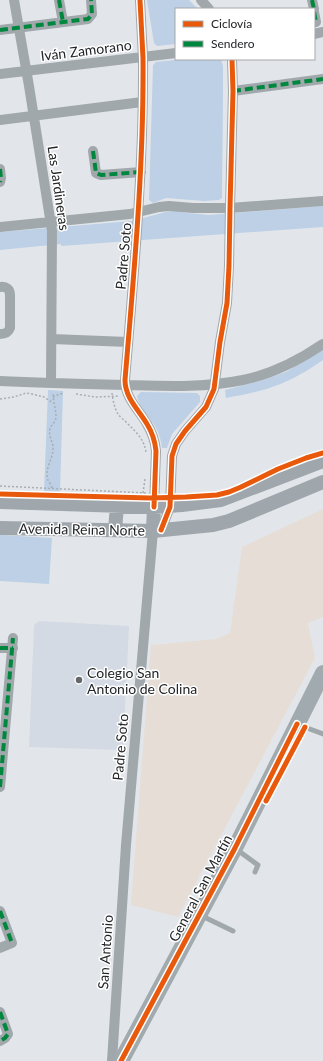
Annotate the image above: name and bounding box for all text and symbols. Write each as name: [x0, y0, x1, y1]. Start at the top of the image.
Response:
legend: [175, 8, 315, 60]
text: Ciclovía: [211, 16, 252, 31]
street label: Iván Zamorano: [39, 36, 133, 64]
text: Sendero: [211, 36, 255, 51]
street label: Las Jardineras: [45, 145, 73, 231]
street label: Padre Soto: [112, 222, 134, 290]
street label: Avenida Reina Norte: [19, 519, 145, 539]
place label: Colegio San Antonio de Colina: [87, 664, 197, 697]
marker: Colegio San Antonio de Colina: [74, 675, 84, 685]
street label: Padre Soto: [109, 713, 131, 781]
street label: General San Martín: [165, 832, 235, 944]
street label: San Antonio: [94, 914, 116, 990]

